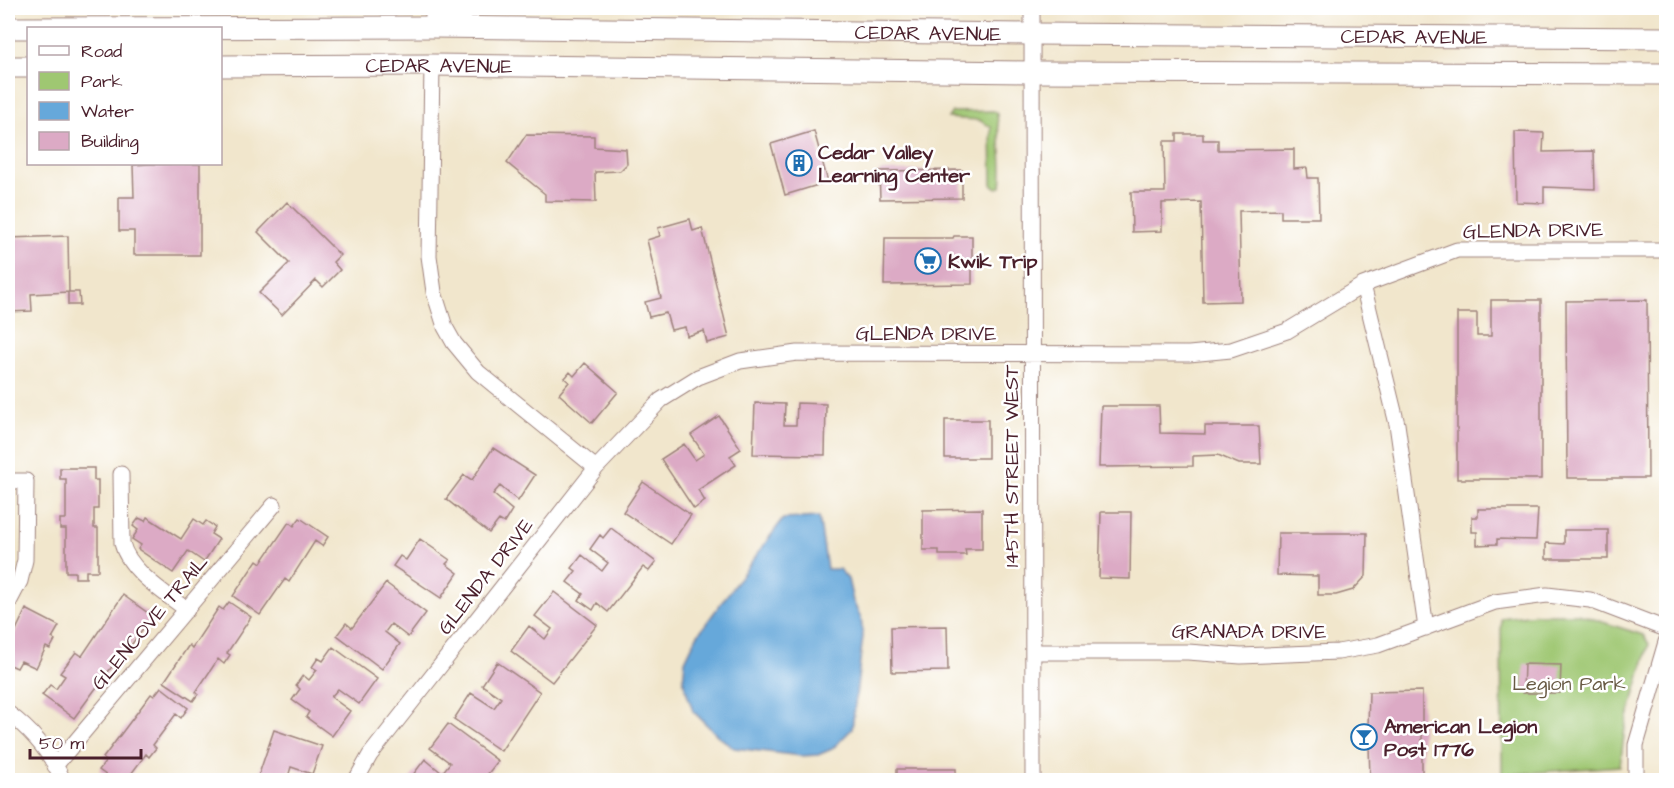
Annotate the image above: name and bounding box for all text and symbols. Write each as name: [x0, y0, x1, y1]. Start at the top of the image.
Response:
street label: CEDAR AVENUE: [854, 19, 1002, 49]
street label: CEDAR AVENUE: [1340, 23, 1488, 52]
legend: [27, 27, 222, 165]
text: Road: [81, 39, 122, 64]
street label: CEDAR AVENUE: [365, 52, 513, 81]
text: Park: [81, 69, 123, 94]
text: Water: [81, 99, 134, 124]
text: Building: [81, 129, 139, 155]
place label: Cedar Valley Learning Center: [818, 139, 971, 191]
building icon: Cedar Valley Learning Center: [784, 148, 814, 178]
street label: GLENDA DRIVE: [1463, 216, 1604, 246]
supermarket icon: Kwik Trip: [913, 246, 943, 276]
place label: Kwik Trip: [948, 248, 1038, 276]
street label: GLENDA DRIVE: [856, 320, 996, 348]
street label: 145TH STREET WEST: [998, 364, 1026, 567]
street label: GLENDA DRIVE: [432, 513, 540, 641]
street label: GLENCOVE TRAIL: [85, 549, 215, 696]
street label: GRANADA DRIVE: [1172, 618, 1327, 646]
park label: Legion Park: [1512, 670, 1626, 699]
place label: American Legion Post 1776: [1384, 713, 1537, 764]
scale bar: [30, 722, 141, 760]
bar icon: American Legion Post 1776: [1349, 722, 1379, 752]
text: 50 m: [39, 731, 84, 756]

